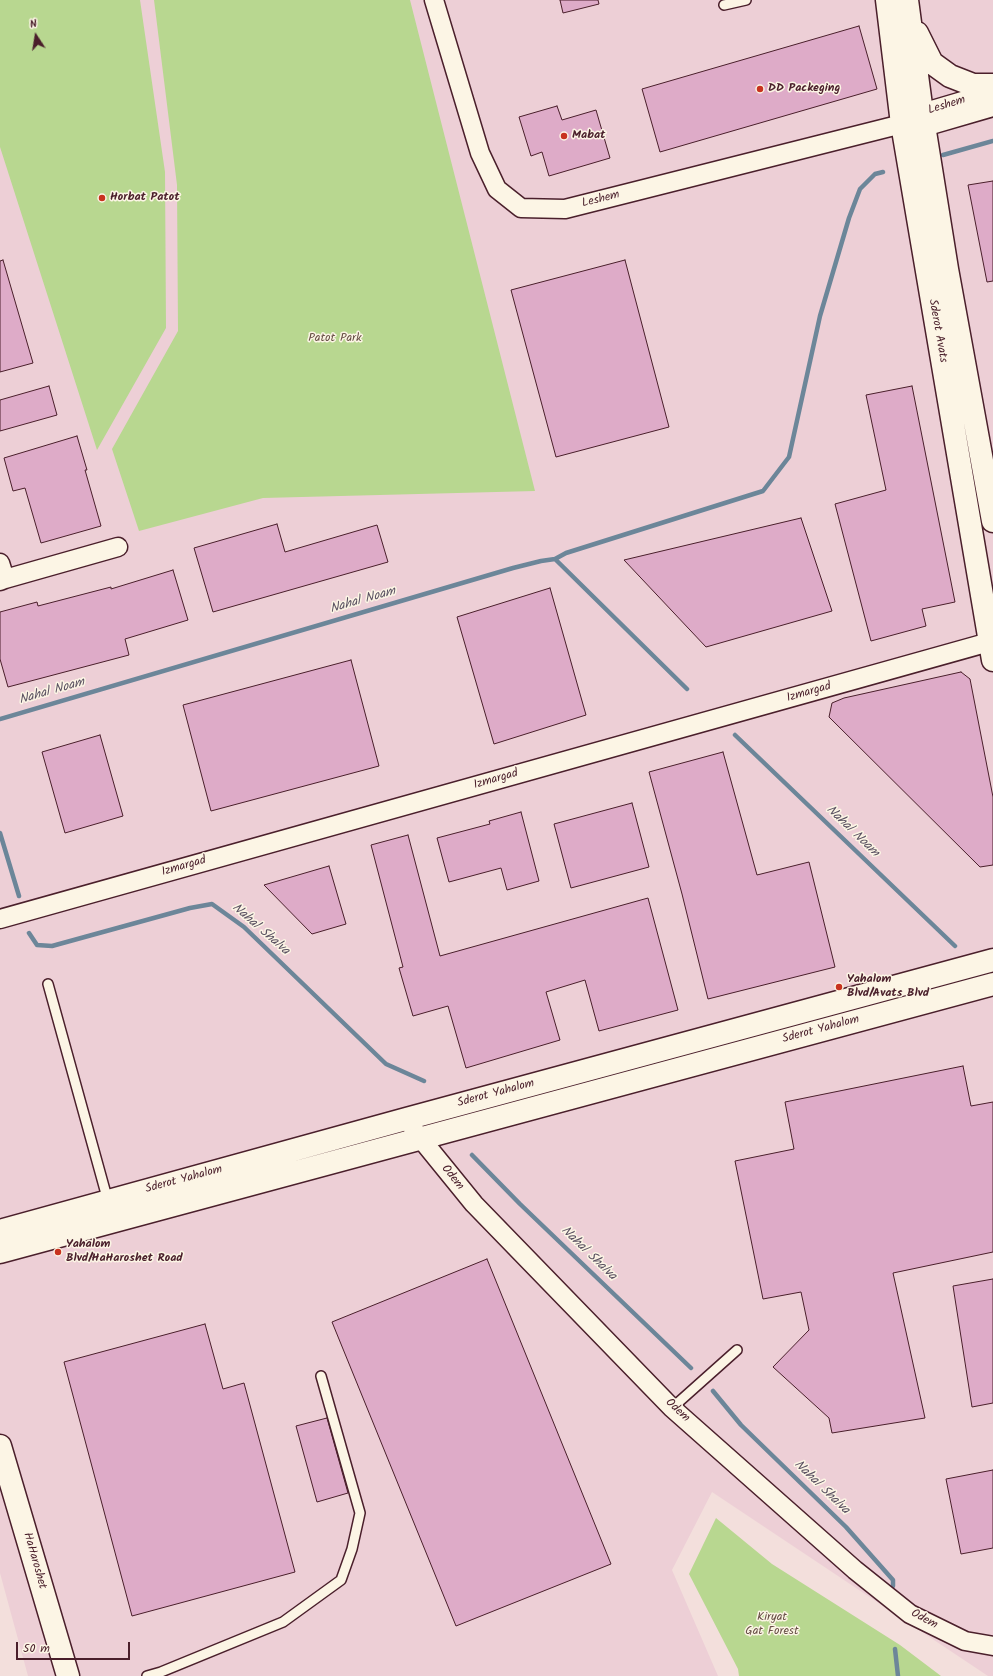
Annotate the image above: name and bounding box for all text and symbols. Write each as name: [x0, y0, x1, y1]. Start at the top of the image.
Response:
text: N: [28, 15, 39, 34]
north arrow: [16, 16, 56, 56]
place label: DD Packeging: [768, 82, 840, 96]
marker: DD Packeging: [755, 84, 765, 94]
street label: Leshem: [927, 93, 967, 119]
place label: Mabat: [572, 129, 606, 143]
marker: Mabat: [559, 131, 569, 141]
street label: Leshem: [581, 188, 621, 212]
place label: Horbat Patot: [110, 191, 180, 205]
marker: Horbat Patot: [97, 193, 107, 203]
street label: Sderot Avats: [924, 298, 950, 364]
park label: Patot Park: [308, 332, 362, 346]
water label: Nahal Noam: [328, 584, 398, 618]
water label: Nahal Noam: [17, 675, 87, 709]
street label: Izmargad: [785, 680, 833, 706]
street label: Izmargad: [472, 767, 520, 793]
water label: Nahal Noam: [822, 803, 882, 861]
street label: Izmargad: [160, 854, 208, 880]
water label: Nahal Shalva: [228, 901, 292, 959]
place label: Yahalom Blvd/Avats Blvd: [847, 973, 929, 1001]
marker: Yahalom Blvd/Avats Blvd: [834, 982, 844, 992]
street label: Sderot Yahalom: [781, 1013, 861, 1047]
street label: Sderot Yahalom: [456, 1077, 536, 1111]
street label: Odem: [438, 1162, 466, 1194]
street label: Sderot Yahalom: [144, 1163, 224, 1197]
water label: Nahal Shalva: [557, 1224, 619, 1284]
place label: Yahalom Blvd/HaHaroshet Road: [66, 1238, 183, 1266]
marker: Yahalom Blvd/HaHaroshet Road: [53, 1247, 63, 1257]
street label: Odem: [662, 1396, 692, 1426]
water label: Nahal Shalva: [790, 1458, 852, 1518]
street label: HaHaroshet: [19, 1531, 49, 1591]
street label: Odem: [908, 1607, 940, 1633]
park label: Kiryat Gat Forest: [745, 1611, 799, 1639]
scale bar: [18, 1634, 132, 1660]
text: 50 m: [23, 1639, 50, 1658]

